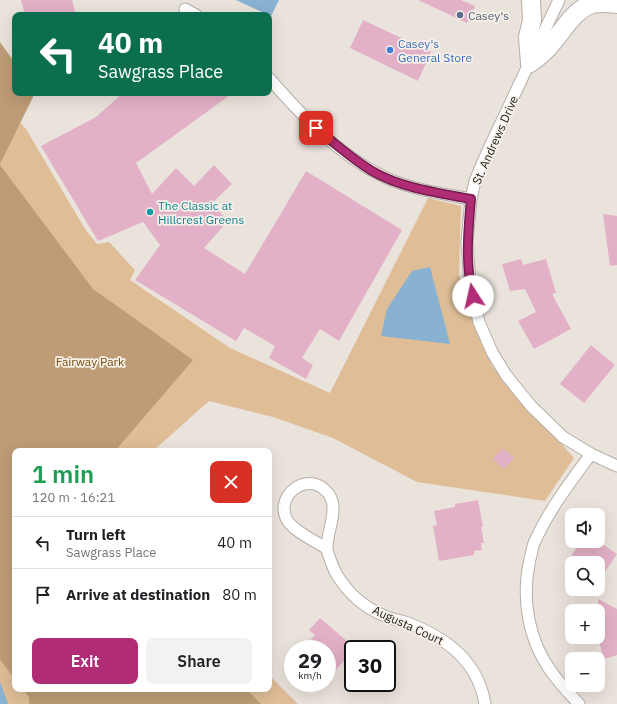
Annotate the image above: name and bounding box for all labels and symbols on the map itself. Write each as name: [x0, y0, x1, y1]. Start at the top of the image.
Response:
place label: Casey's: [468, 8, 509, 23]
marker: Casey's: [455, 10, 465, 20]
place label: Casey's General Store: [398, 36, 472, 65]
marker: Casey's General Store: [385, 45, 395, 55]
street label: St. Andrews Drive: [469, 93, 521, 187]
pin: [299, 111, 333, 145]
place label: The Classic at Hillcrest Greens: [158, 198, 244, 227]
marker: The Classic at Hillcrest Greens: [145, 207, 155, 217]
position arrow: [452, 275, 494, 317]
park label: Fairway Park: [56, 354, 125, 369]
street label: Augusta Court: [370, 602, 446, 648]
speed limit sign: 30: [344, 640, 396, 692]

